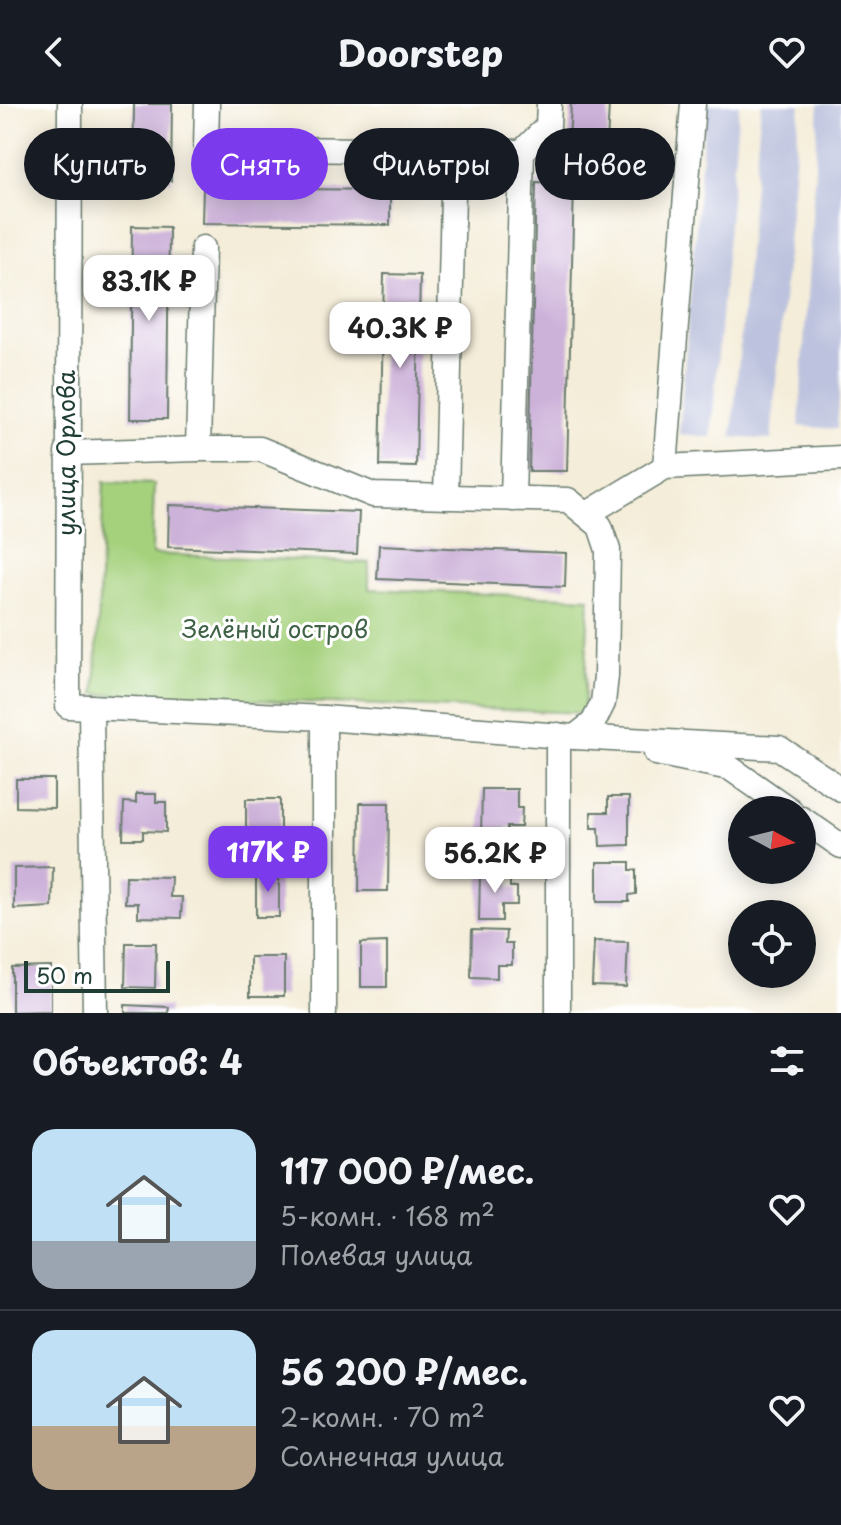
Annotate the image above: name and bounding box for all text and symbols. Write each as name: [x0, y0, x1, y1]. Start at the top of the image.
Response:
text: Doorstep: [338, 25, 503, 79]
icon: back: [32, 30, 76, 74]
icon: heart: [765, 30, 809, 74]
chip: Купить: [24, 128, 175, 200]
chip: Снять: [191, 128, 328, 200]
chip: Фильтры: [344, 128, 519, 200]
chip: Новое: [535, 128, 675, 200]
pin: 83.1K ₽: [75, 255, 223, 323]
text: 83.1K ₽: [102, 261, 196, 300]
pin: 40.3K ₽: [326, 302, 474, 370]
text: 40.3K ₽: [347, 308, 453, 347]
street label: улица Орлова: [47, 370, 83, 536]
park label: Зелёный остров: [182, 610, 368, 646]
north arrow: [728, 796, 816, 884]
map controls: [728, 796, 816, 988]
pin: 117K ₽: [203, 826, 333, 894]
pin: 56.2K ₽: [421, 827, 569, 895]
text: 117K ₽: [226, 832, 310, 871]
text: 56.2K ₽: [443, 833, 547, 872]
button: locate: [728, 900, 816, 988]
scale bar: [24, 957, 170, 993]
text: 50 m: [36, 958, 93, 991]
text: Объектов: 4: [32, 1035, 243, 1087]
icon: filters: [765, 1039, 809, 1083]
text: 117 000 ₽/мес.: [280, 1144, 534, 1196]
icon: home: [96, 1161, 192, 1257]
icon: heart: [765, 1187, 809, 1231]
text: 5-комн. · 168 m²: [280, 1196, 495, 1235]
text: Полевая улица: [280, 1235, 472, 1274]
text: 56 200 ₽/мес.: [280, 1345, 528, 1397]
icon: home: [96, 1362, 192, 1458]
icon: heart: [765, 1388, 809, 1432]
text: 2-комн. · 70 m²: [280, 1397, 485, 1436]
text: Солнечная улица: [280, 1436, 504, 1475]

